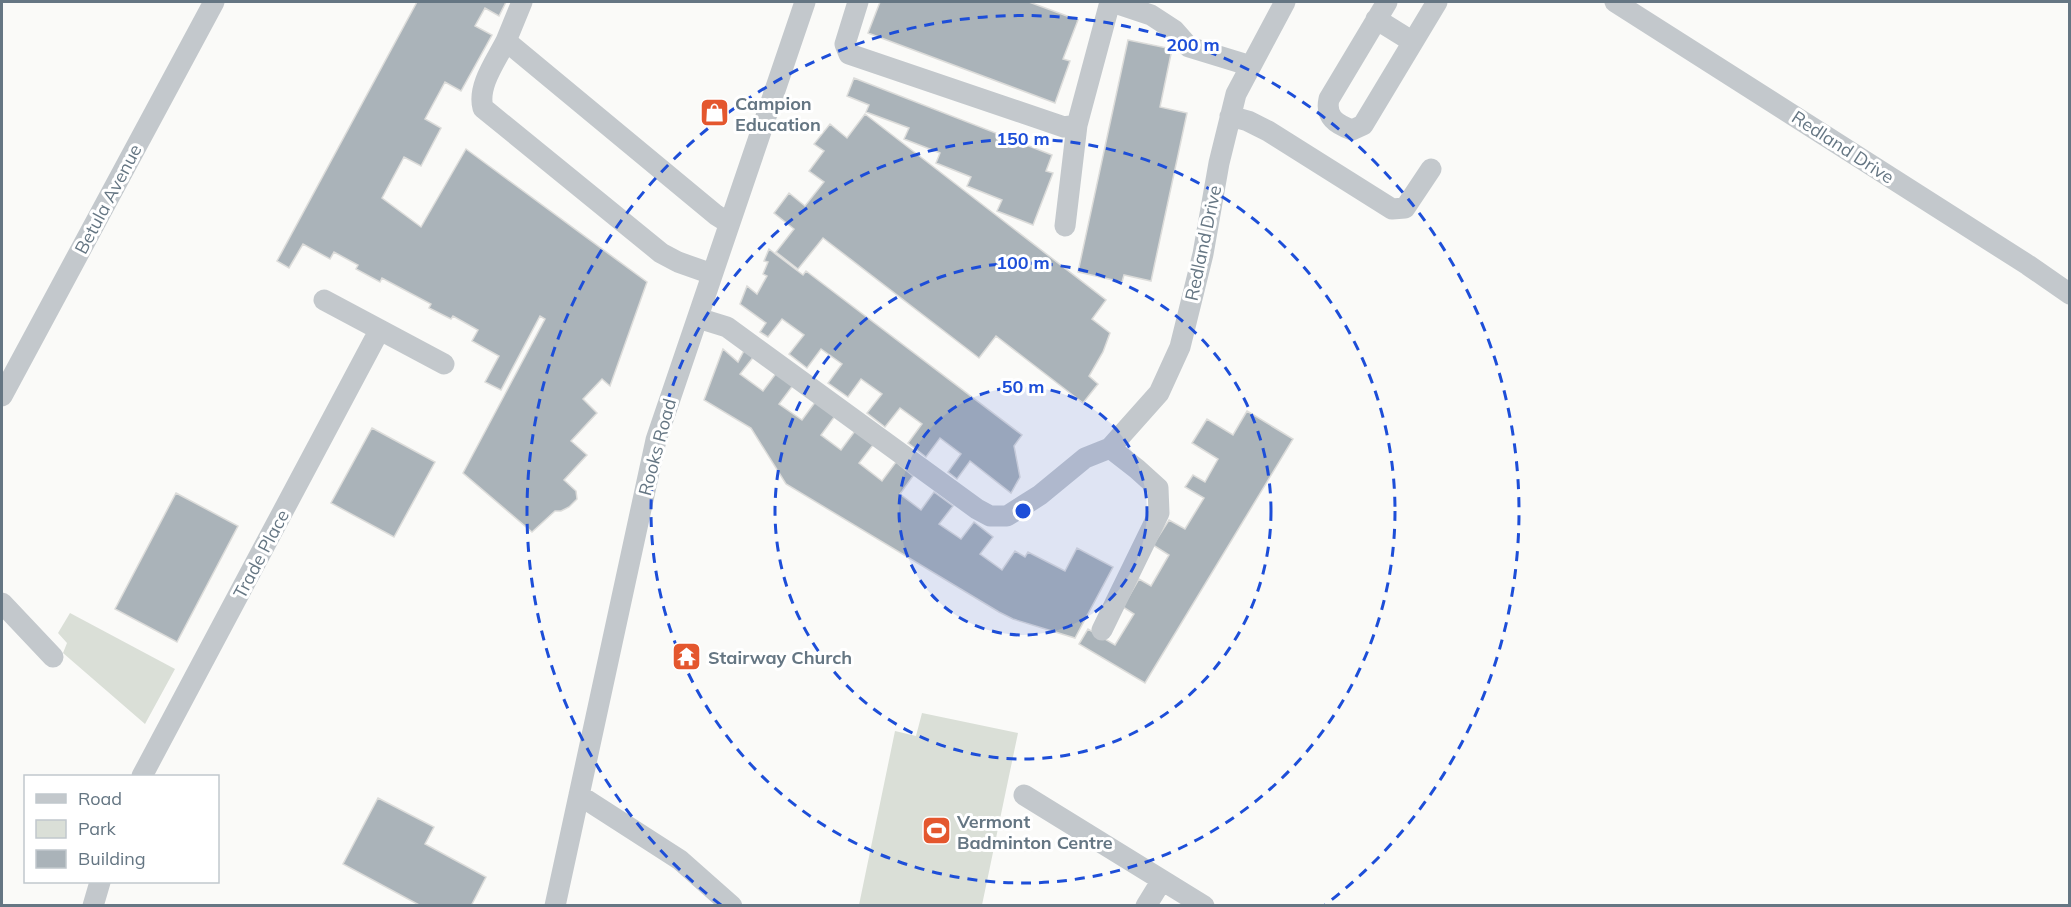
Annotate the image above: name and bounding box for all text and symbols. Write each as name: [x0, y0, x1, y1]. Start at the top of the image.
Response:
text: 200 m: [1166, 33, 1220, 56]
place label: Campion Education: [735, 92, 821, 136]
shop icon: Campion Education: [698, 97, 730, 129]
street label: Redland Drive: [1787, 105, 1899, 189]
text: 150 m: [996, 127, 1050, 150]
street label: Betula Avenue: [69, 140, 147, 258]
street label: Redland Drive: [1180, 183, 1226, 303]
text: 100 m: [996, 251, 1050, 274]
text: 50 m: [1002, 375, 1044, 398]
street label: Rooks Road: [633, 396, 681, 498]
centre of rings: [1013, 501, 1033, 521]
street label: Trade Place: [228, 506, 294, 602]
temple icon: Stairway Church: [671, 641, 703, 673]
place label: Stairway Church: [708, 646, 852, 669]
legend: [24, 775, 219, 883]
text: Road: [78, 787, 122, 810]
place label: Vermont Badminton Centre: [956, 810, 1113, 854]
sports icon: Vermont Badminton Centre: [920, 815, 952, 847]
text: Park: [78, 817, 117, 840]
text: Building: [78, 847, 146, 870]

